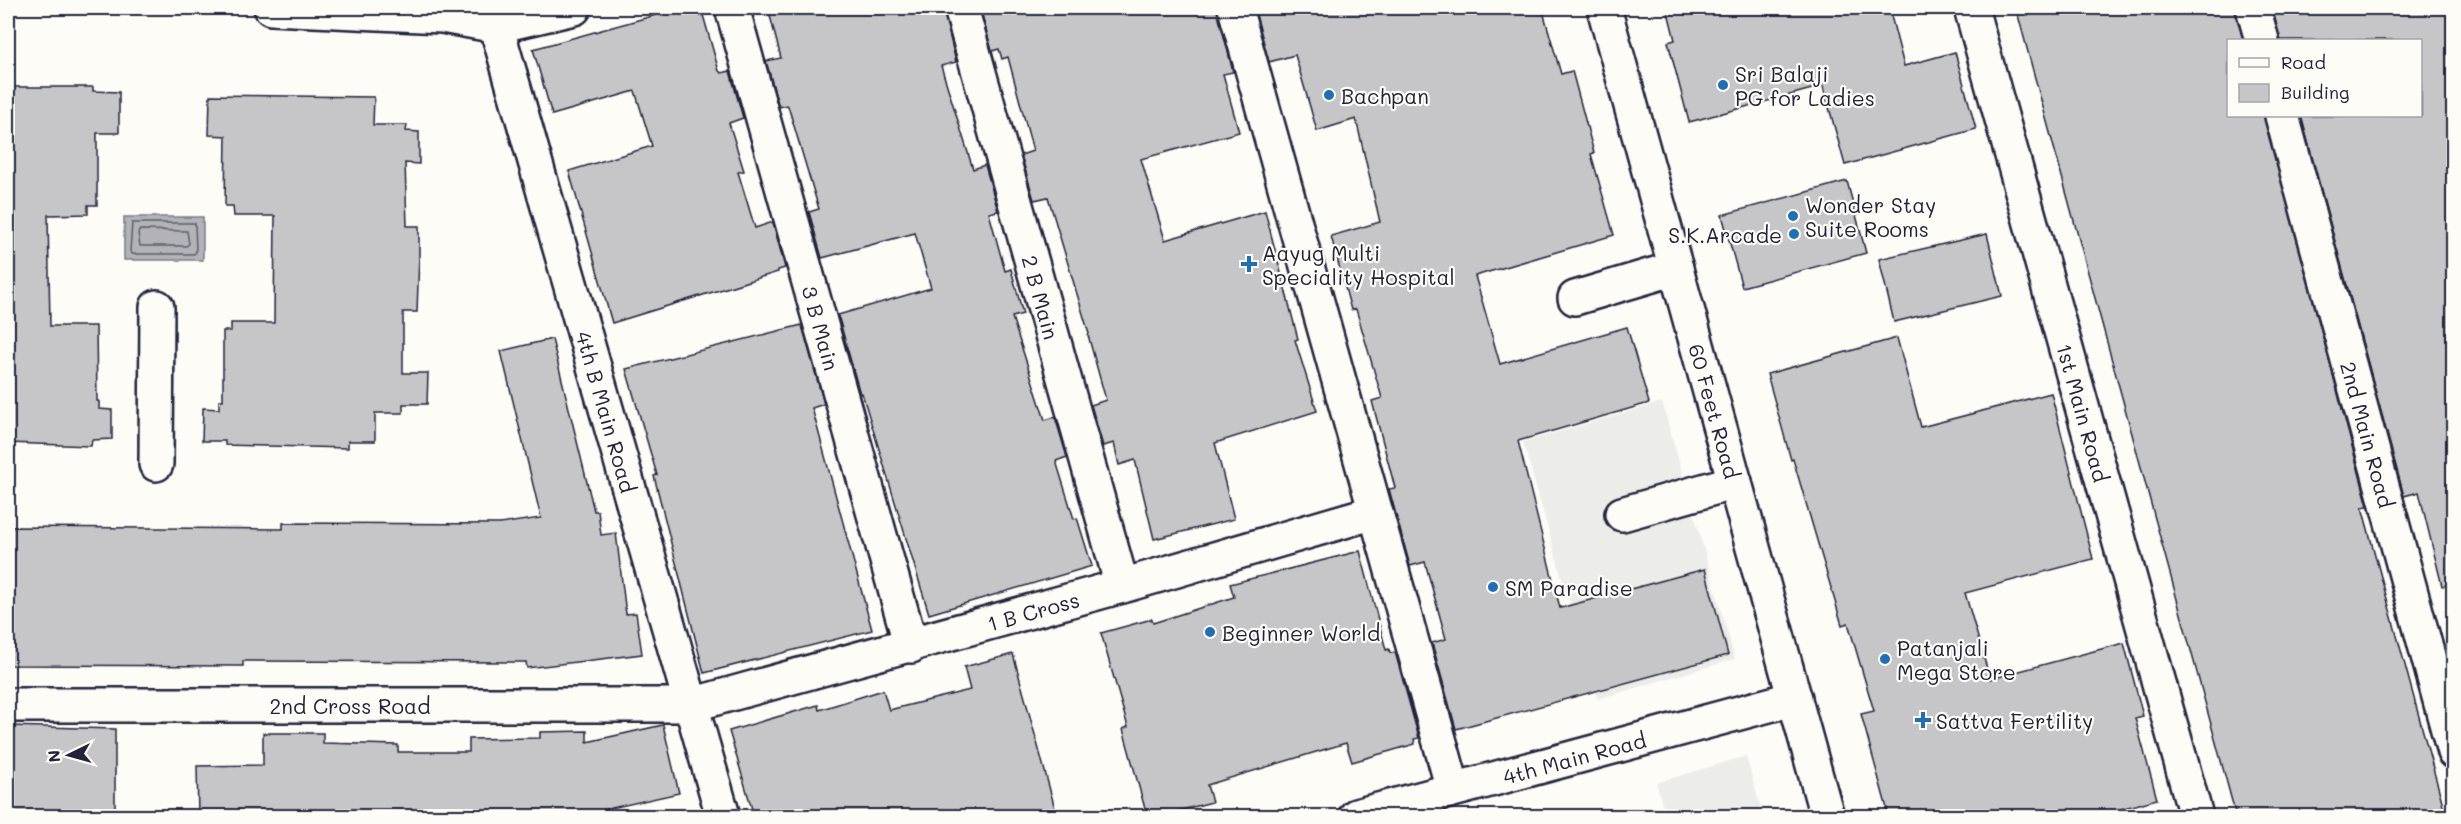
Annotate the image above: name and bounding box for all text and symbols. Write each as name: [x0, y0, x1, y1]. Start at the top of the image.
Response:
legend: [2227, 39, 2422, 117]
text: Road: [2281, 50, 2326, 74]
place label: Sri Balaji PG for Ladies: [1735, 60, 1875, 111]
marker: Sri Balaji PG for Ladies: [1716, 78, 1730, 92]
text: Building: [2281, 80, 2349, 104]
place label: Bachpan: [1341, 82, 1429, 109]
marker: Bachpan: [1322, 88, 1336, 102]
place label: Wonder Stay Suite Rooms: [1805, 191, 1936, 242]
marker: Wonder Stay Suite Rooms: [1786, 209, 1800, 223]
place label: S.K.Arcade: [1668, 221, 1782, 248]
marker: S.K.Arcade: [1787, 227, 1801, 241]
place label: Aayug Multi Speciality Hospital: [1262, 239, 1455, 290]
street label: 2 B Main: [1017, 252, 1066, 342]
marker: Aayug Multi Speciality Hospital: [1240, 255, 1258, 273]
street label: 3 B Main: [797, 282, 846, 373]
street label: 4th B Main Road: [571, 328, 643, 496]
street label: 1st Main Road: [2052, 340, 2116, 485]
street label: 60 Feet Road: [1684, 341, 1747, 481]
street label: 2nd Main Road: [2335, 358, 2401, 511]
place label: SM Paradise: [1505, 574, 1633, 601]
marker: SM Paradise: [1486, 580, 1500, 594]
street label: 1 B Cross: [984, 585, 1082, 636]
place label: Beginner World: [1222, 619, 1380, 646]
marker: Beginner World: [1203, 625, 1217, 639]
place label: Patanjali Mega Store: [1897, 634, 2016, 685]
marker: Patanjali Mega Store: [1878, 652, 1892, 666]
street label: 2nd Cross Road: [270, 692, 430, 719]
place label: Sattva Fertility: [1936, 707, 2093, 734]
marker: Sattva Fertility: [1914, 711, 1932, 729]
north arrow: [39, 725, 99, 785]
street label: 4th Main Road: [1500, 725, 1649, 789]
text: N: [43, 749, 65, 763]

